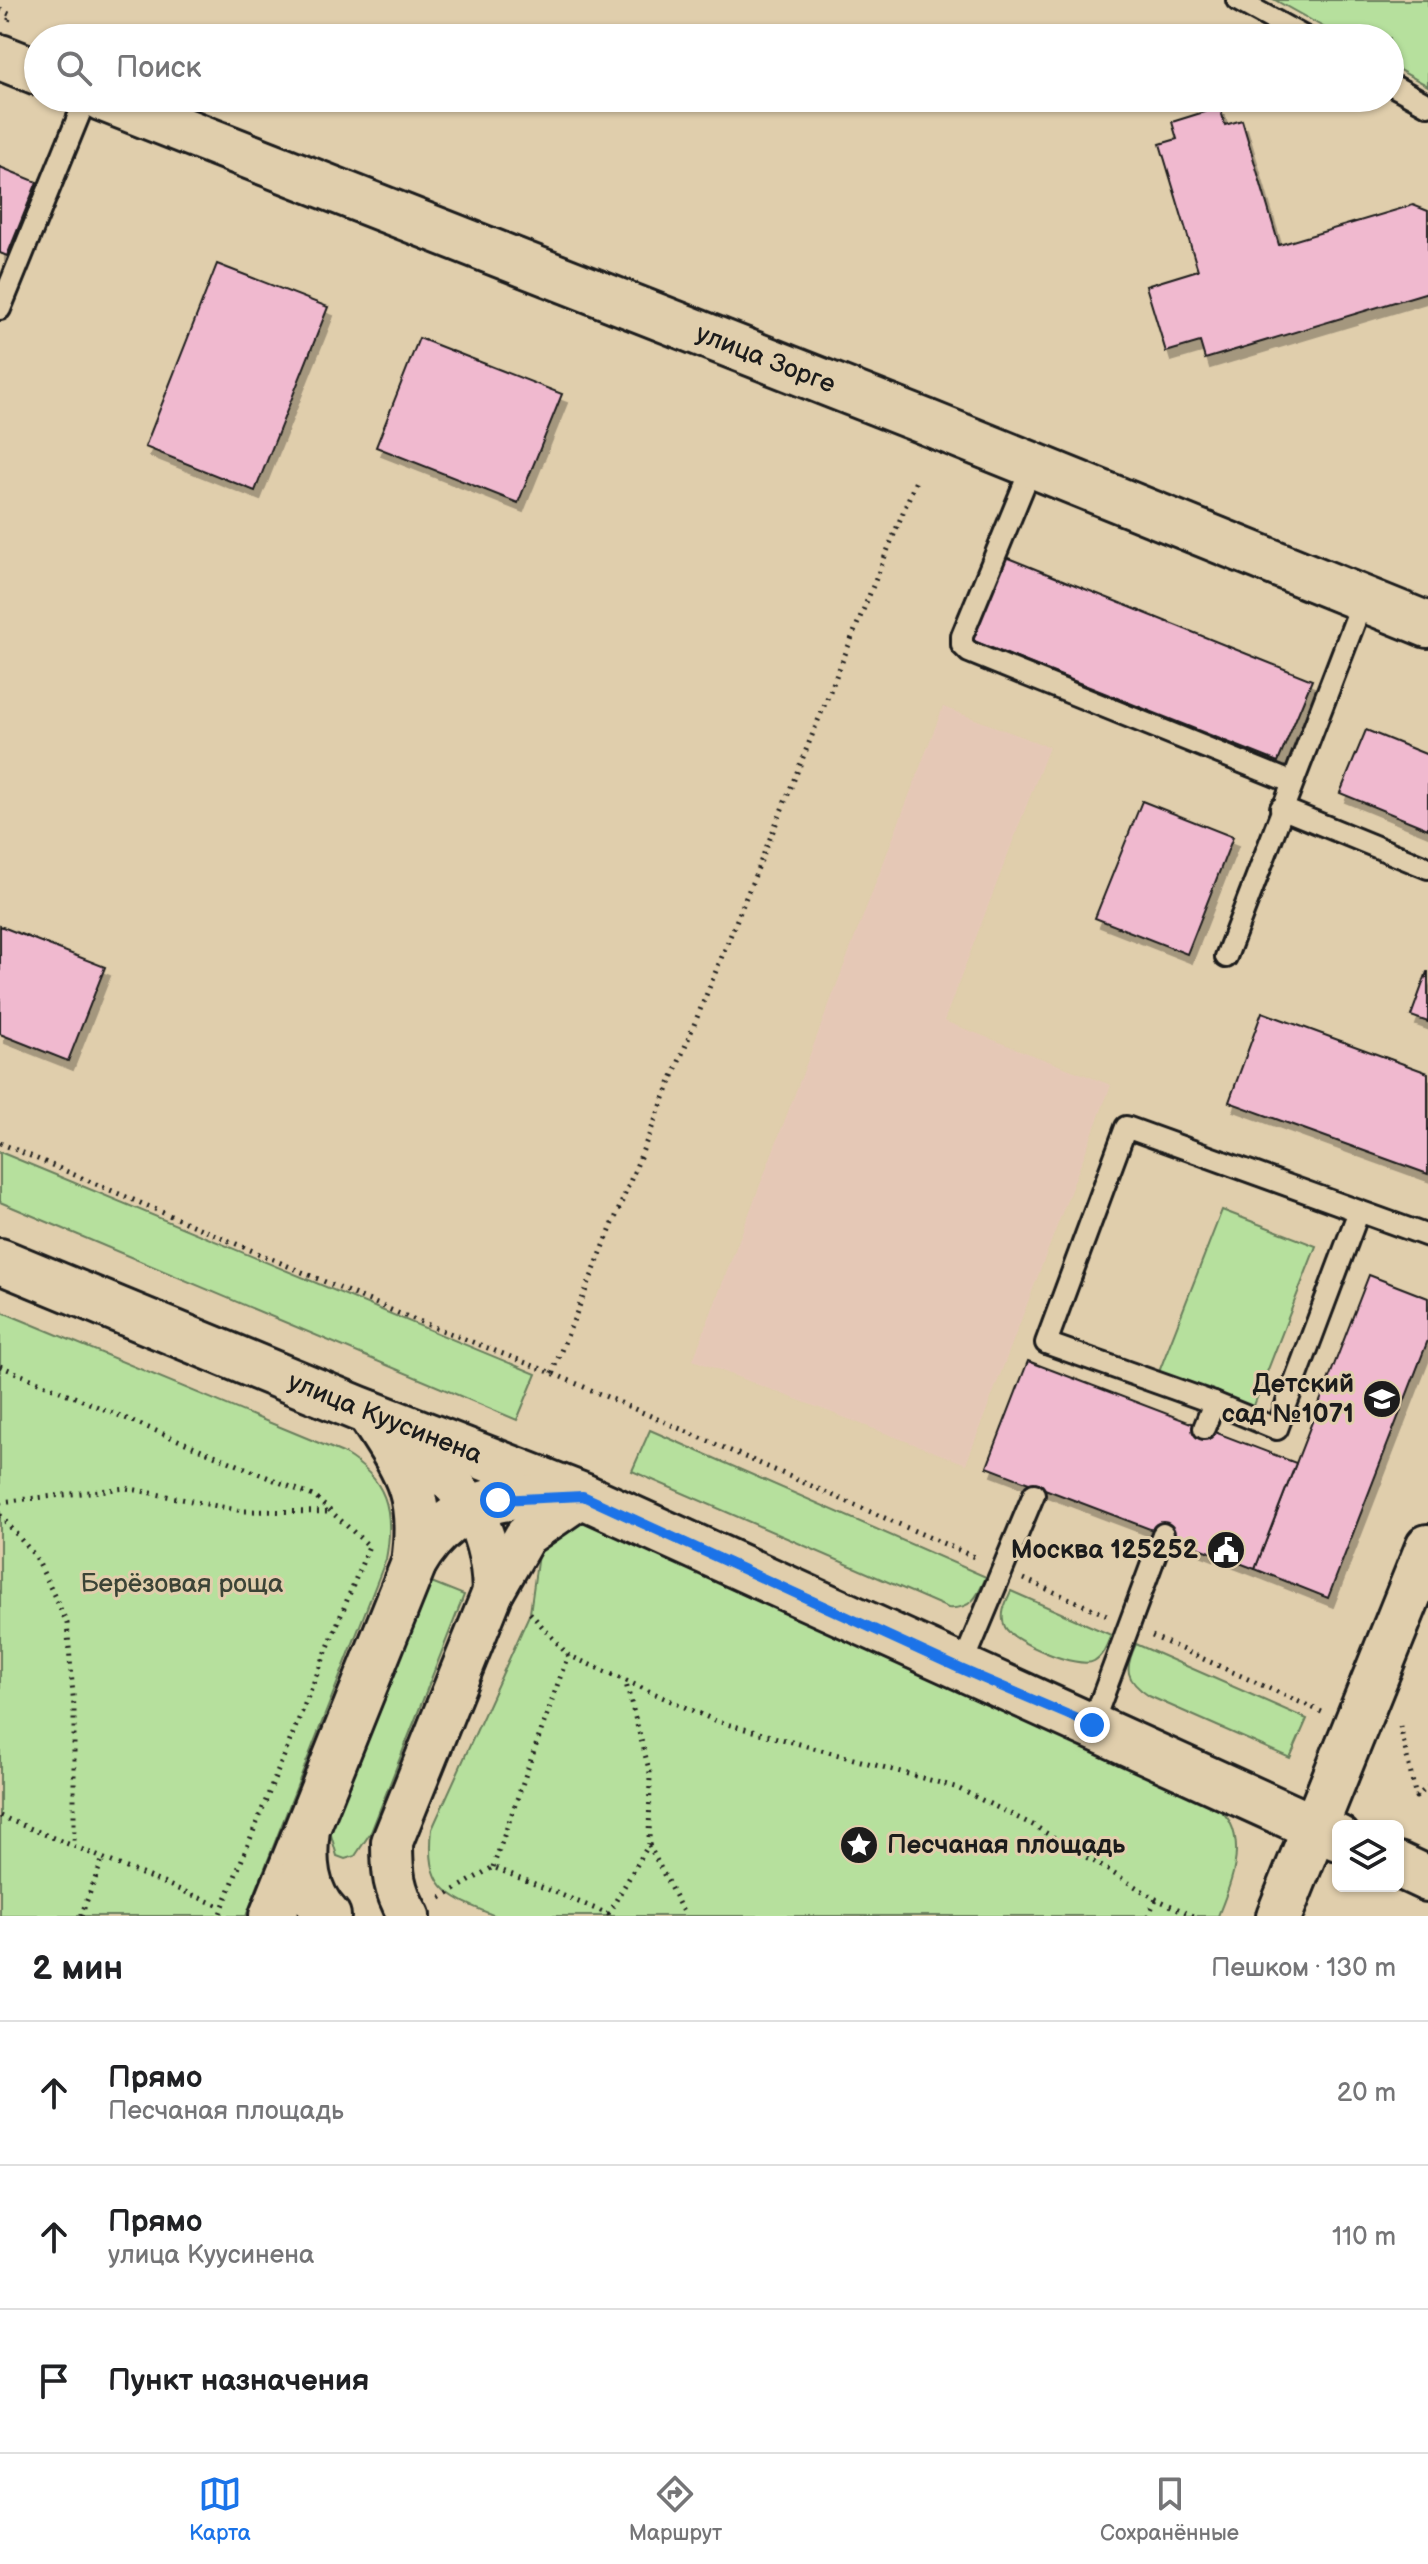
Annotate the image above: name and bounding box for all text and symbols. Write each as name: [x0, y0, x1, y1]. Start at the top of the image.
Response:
search box: [24, 24, 1404, 112]
icon: search: [52, 46, 96, 90]
text: Поиск: [116, 50, 202, 86]
street label: улица Зорге: [691, 318, 840, 400]
street label: улица Куусинена: [283, 1366, 487, 1471]
place label: Детский сад №1071: [1222, 1369, 1354, 1430]
school or university icon: Детский сад №1071: [1361, 1378, 1403, 1420]
route start: [480, 1482, 516, 1518]
public building icon: Москва 125252: [1205, 1529, 1247, 1571]
place label: Москва 125252: [1011, 1535, 1198, 1566]
park label: Берёзовая роща: [81, 1569, 283, 1600]
route end: [1074, 1707, 1110, 1743]
map controls: [1332, 1820, 1404, 1892]
button: layers: [1332, 1820, 1404, 1892]
place icon: Песчаная площадь: [838, 1824, 880, 1866]
place label: Песчаная площадь: [887, 1830, 1126, 1861]
text: 2 мин: [32, 1948, 123, 1989]
text: Пешком · 130 m: [1211, 1953, 1396, 1984]
text: Прямо: [108, 2060, 202, 2096]
icon: ahead: [32, 2071, 76, 2115]
text: 20 m: [1337, 2078, 1396, 2109]
text: Песчаная площадь: [108, 2096, 344, 2127]
text: Прямо: [108, 2204, 202, 2240]
icon: ahead: [32, 2215, 76, 2259]
text: 110 m: [1332, 2222, 1396, 2253]
text: улица Куусинена: [108, 2240, 314, 2271]
icon: arrive: [32, 2359, 76, 2403]
text: Пункт назначения: [108, 2363, 369, 2399]
tab: Карта: [189, 2472, 251, 2547]
tab: Маршрут: [629, 2472, 722, 2547]
tab: Сохранённые: [1100, 2472, 1239, 2547]

